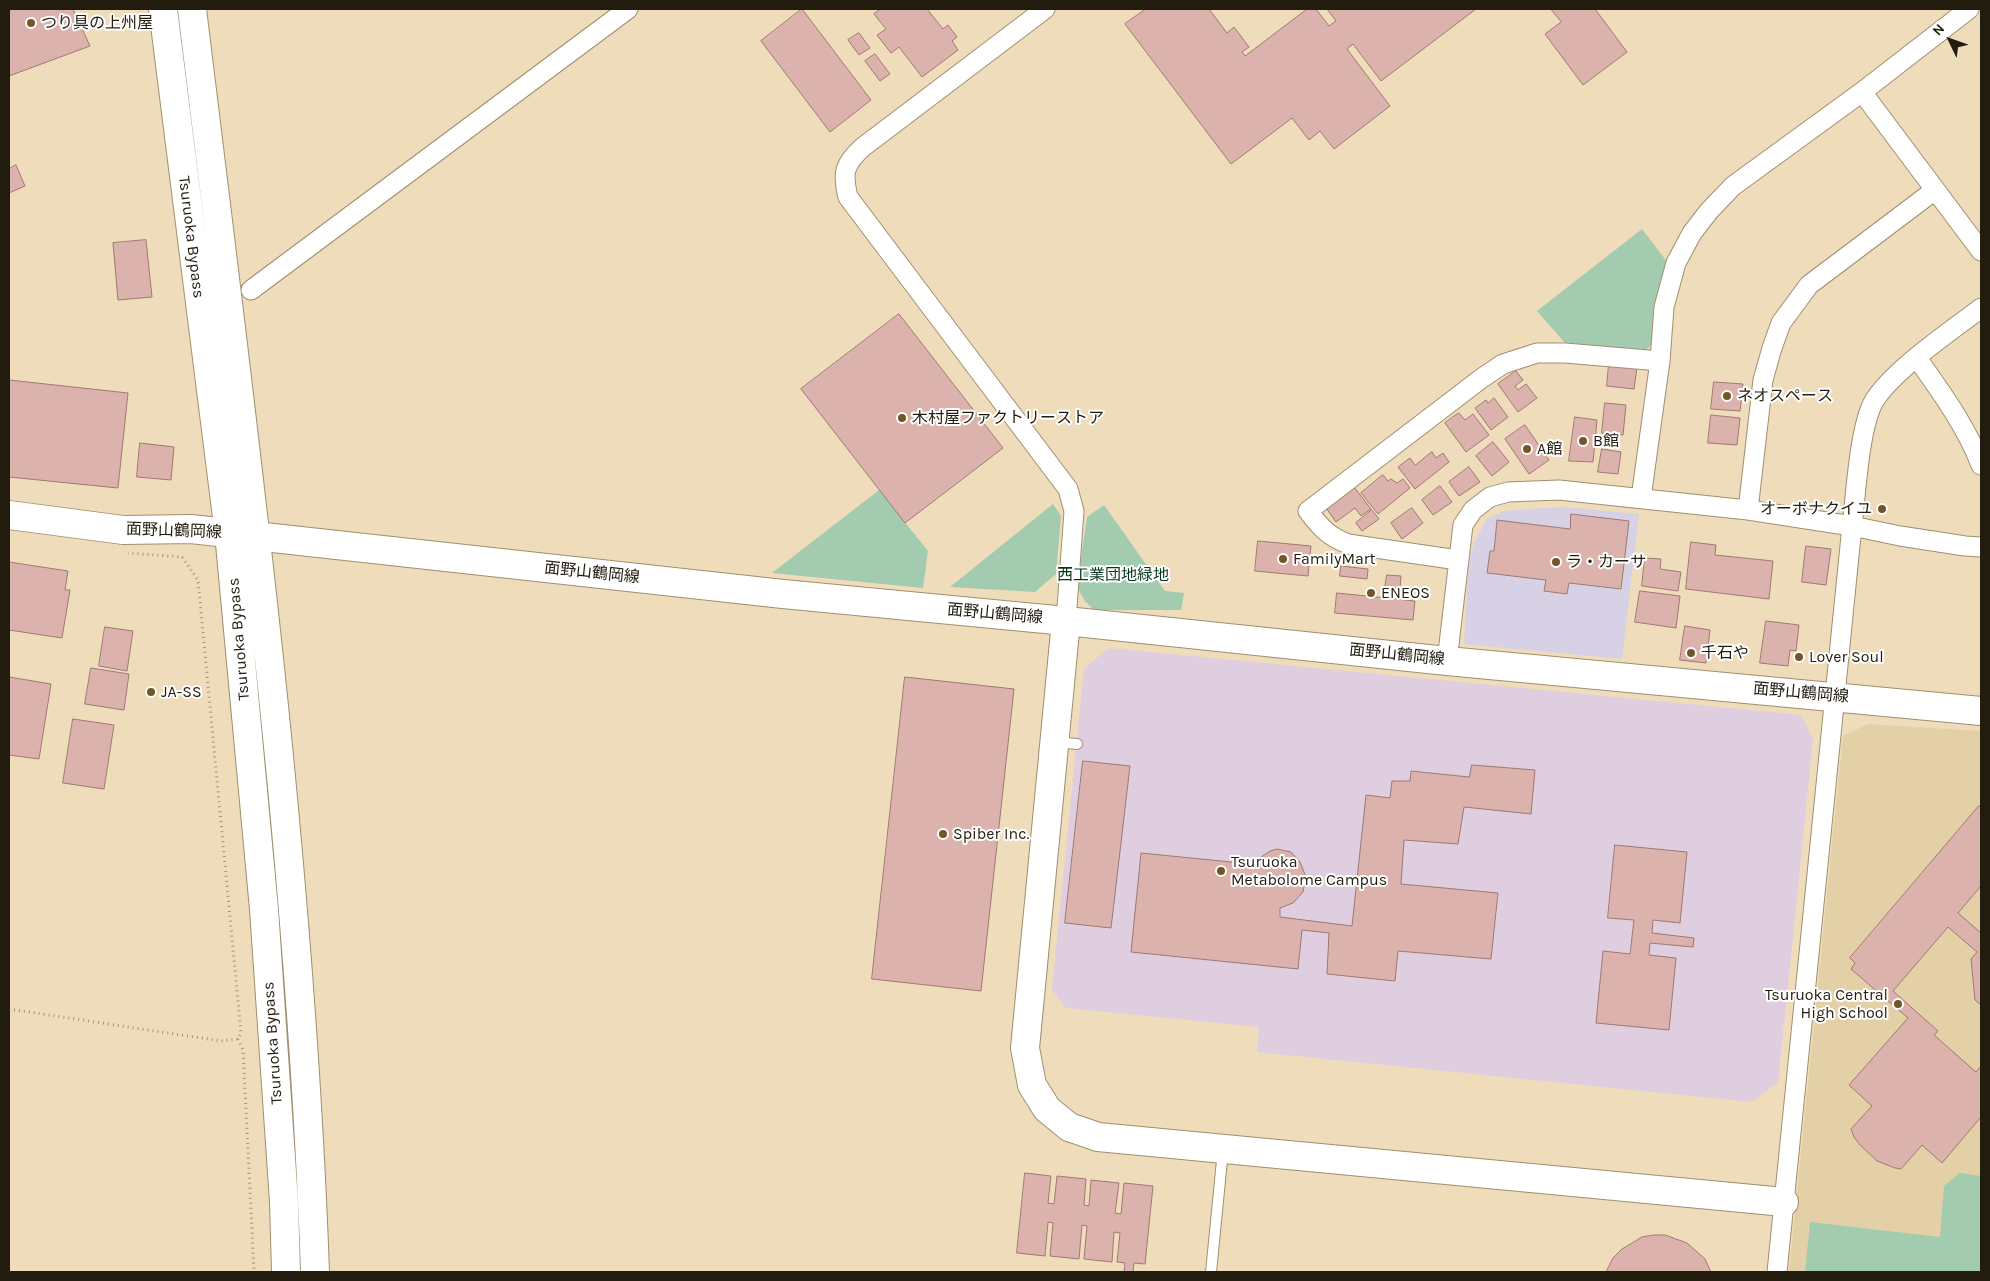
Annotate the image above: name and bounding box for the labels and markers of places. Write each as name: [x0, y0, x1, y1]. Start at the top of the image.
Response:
place label: つり具の上州屋: [41, 13, 153, 33]
marker: つり具の上州屋: [25, 17, 37, 29]
place label: ネオスペース: [1737, 386, 1833, 406]
marker: ネオスペース: [1721, 390, 1733, 402]
place label: 木村屋ファクトリーストア: [912, 408, 1104, 428]
marker: 木村屋ファクトリーストア: [896, 412, 908, 424]
place label: B館: [1593, 431, 1619, 451]
marker: B館: [1577, 435, 1589, 447]
place label: A館: [1537, 439, 1562, 459]
marker: A館: [1521, 443, 1533, 455]
place label: オーボナクイユ: [1760, 499, 1872, 519]
marker: オーボナクイユ: [1876, 503, 1888, 515]
place label: FamilyMart: [1293, 549, 1376, 569]
place label: ラ・カーサ: [1566, 552, 1646, 572]
marker: FamilyMart: [1277, 553, 1289, 565]
marker: ラ・カーサ: [1550, 556, 1562, 568]
place label: ENEOS: [1381, 583, 1430, 603]
marker: ENEOS: [1365, 587, 1377, 599]
place label: 千石や: [1701, 643, 1749, 663]
marker: 千石や: [1685, 647, 1697, 659]
place label: Lover Soul: [1809, 647, 1884, 667]
marker: Lover Soul: [1793, 651, 1805, 663]
place label: JA-SS: [161, 682, 202, 702]
marker: JA-SS: [145, 686, 157, 698]
place label: Spiber Inc.: [953, 824, 1029, 844]
marker: Spiber Inc.: [937, 828, 949, 840]
place label: Tsuruoka Metabolome Campus: [1231, 852, 1387, 890]
marker: Tsuruoka Metabolome Campus: [1215, 865, 1227, 877]
place label: Tsuruoka Central High School: [1765, 985, 1888, 1023]
marker: Tsuruoka Central High School: [1892, 998, 1904, 1010]

